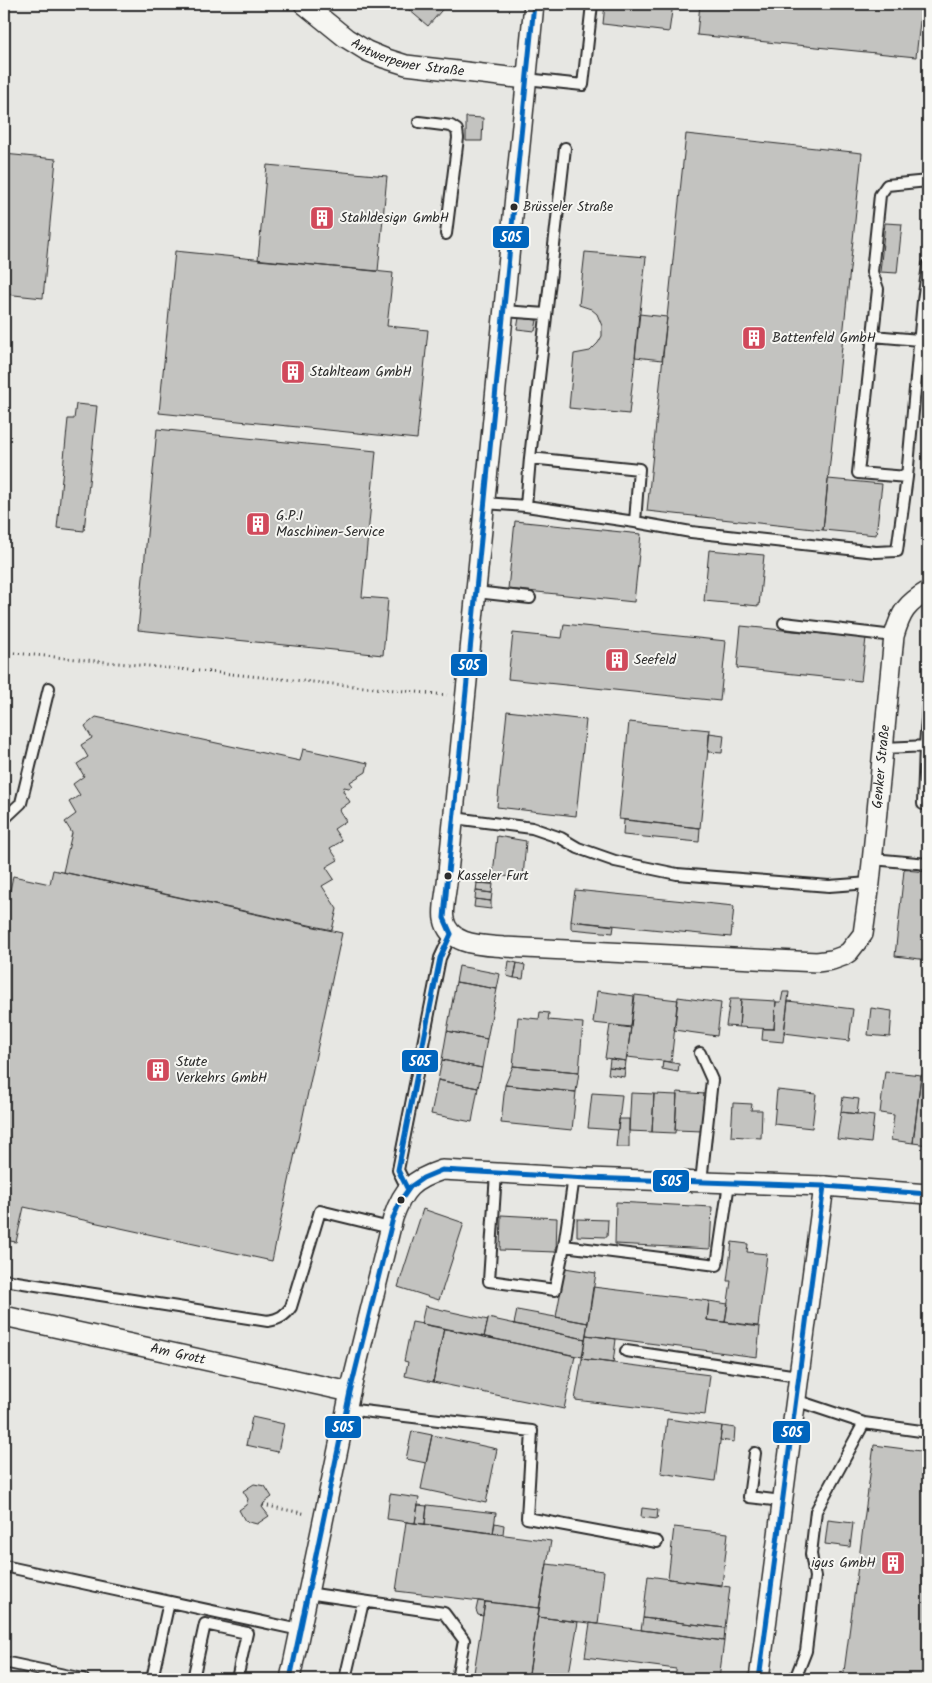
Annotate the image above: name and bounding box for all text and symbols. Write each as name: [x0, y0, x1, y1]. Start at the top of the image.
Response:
street label: Antwerpener Straße: [346, 32, 466, 83]
place label: Brüsseler Straße: [523, 197, 613, 218]
marker: Brüsseler Straße: [509, 202, 519, 212]
building icon: Stahldesign GmbH: [309, 205, 335, 231]
place label: Stahldesign GmbH: [340, 207, 449, 229]
line badge: 505: [492, 225, 530, 249]
text: 505: [499, 227, 524, 249]
building icon: Battenfeld GmbH: [741, 325, 767, 351]
place label: Battenfeld GmbH: [772, 327, 876, 349]
building icon: Stahlteam GmbH: [280, 359, 306, 385]
place label: Stahlteam GmbH: [310, 361, 412, 383]
place label: G.P.I Maschinen-Service: [276, 505, 385, 543]
building icon: G.P.I Maschinen-Service: [245, 511, 271, 537]
building icon: Seefeld: [604, 647, 630, 673]
place label: Seefeld: [634, 649, 677, 671]
line badge: 505: [450, 653, 488, 677]
text: 505: [457, 655, 482, 677]
street label: Genker Straße: [866, 723, 896, 810]
place label: Kasseler Furt: [457, 866, 530, 887]
marker: Kasseler Furt: [443, 871, 453, 881]
line badge: 505: [401, 1049, 439, 1073]
place label: Stute Verkehrs GmbH: [176, 1051, 267, 1089]
text: 505: [408, 1051, 433, 1073]
building icon: Stute Verkehrs GmbH: [145, 1057, 171, 1083]
line badge: 505: [652, 1169, 690, 1193]
text: 505: [659, 1171, 684, 1193]
unlabelled marker: [396, 1195, 406, 1205]
street label: Am Grott: [148, 1337, 208, 1371]
line badge: 505: [324, 1415, 362, 1439]
text: 505: [331, 1417, 356, 1439]
line badge: 505: [772, 1420, 811, 1444]
text: 505: [780, 1422, 805, 1444]
building icon: igus GmbH: [880, 1550, 906, 1576]
place label: igus GmbH: [811, 1552, 876, 1574]

